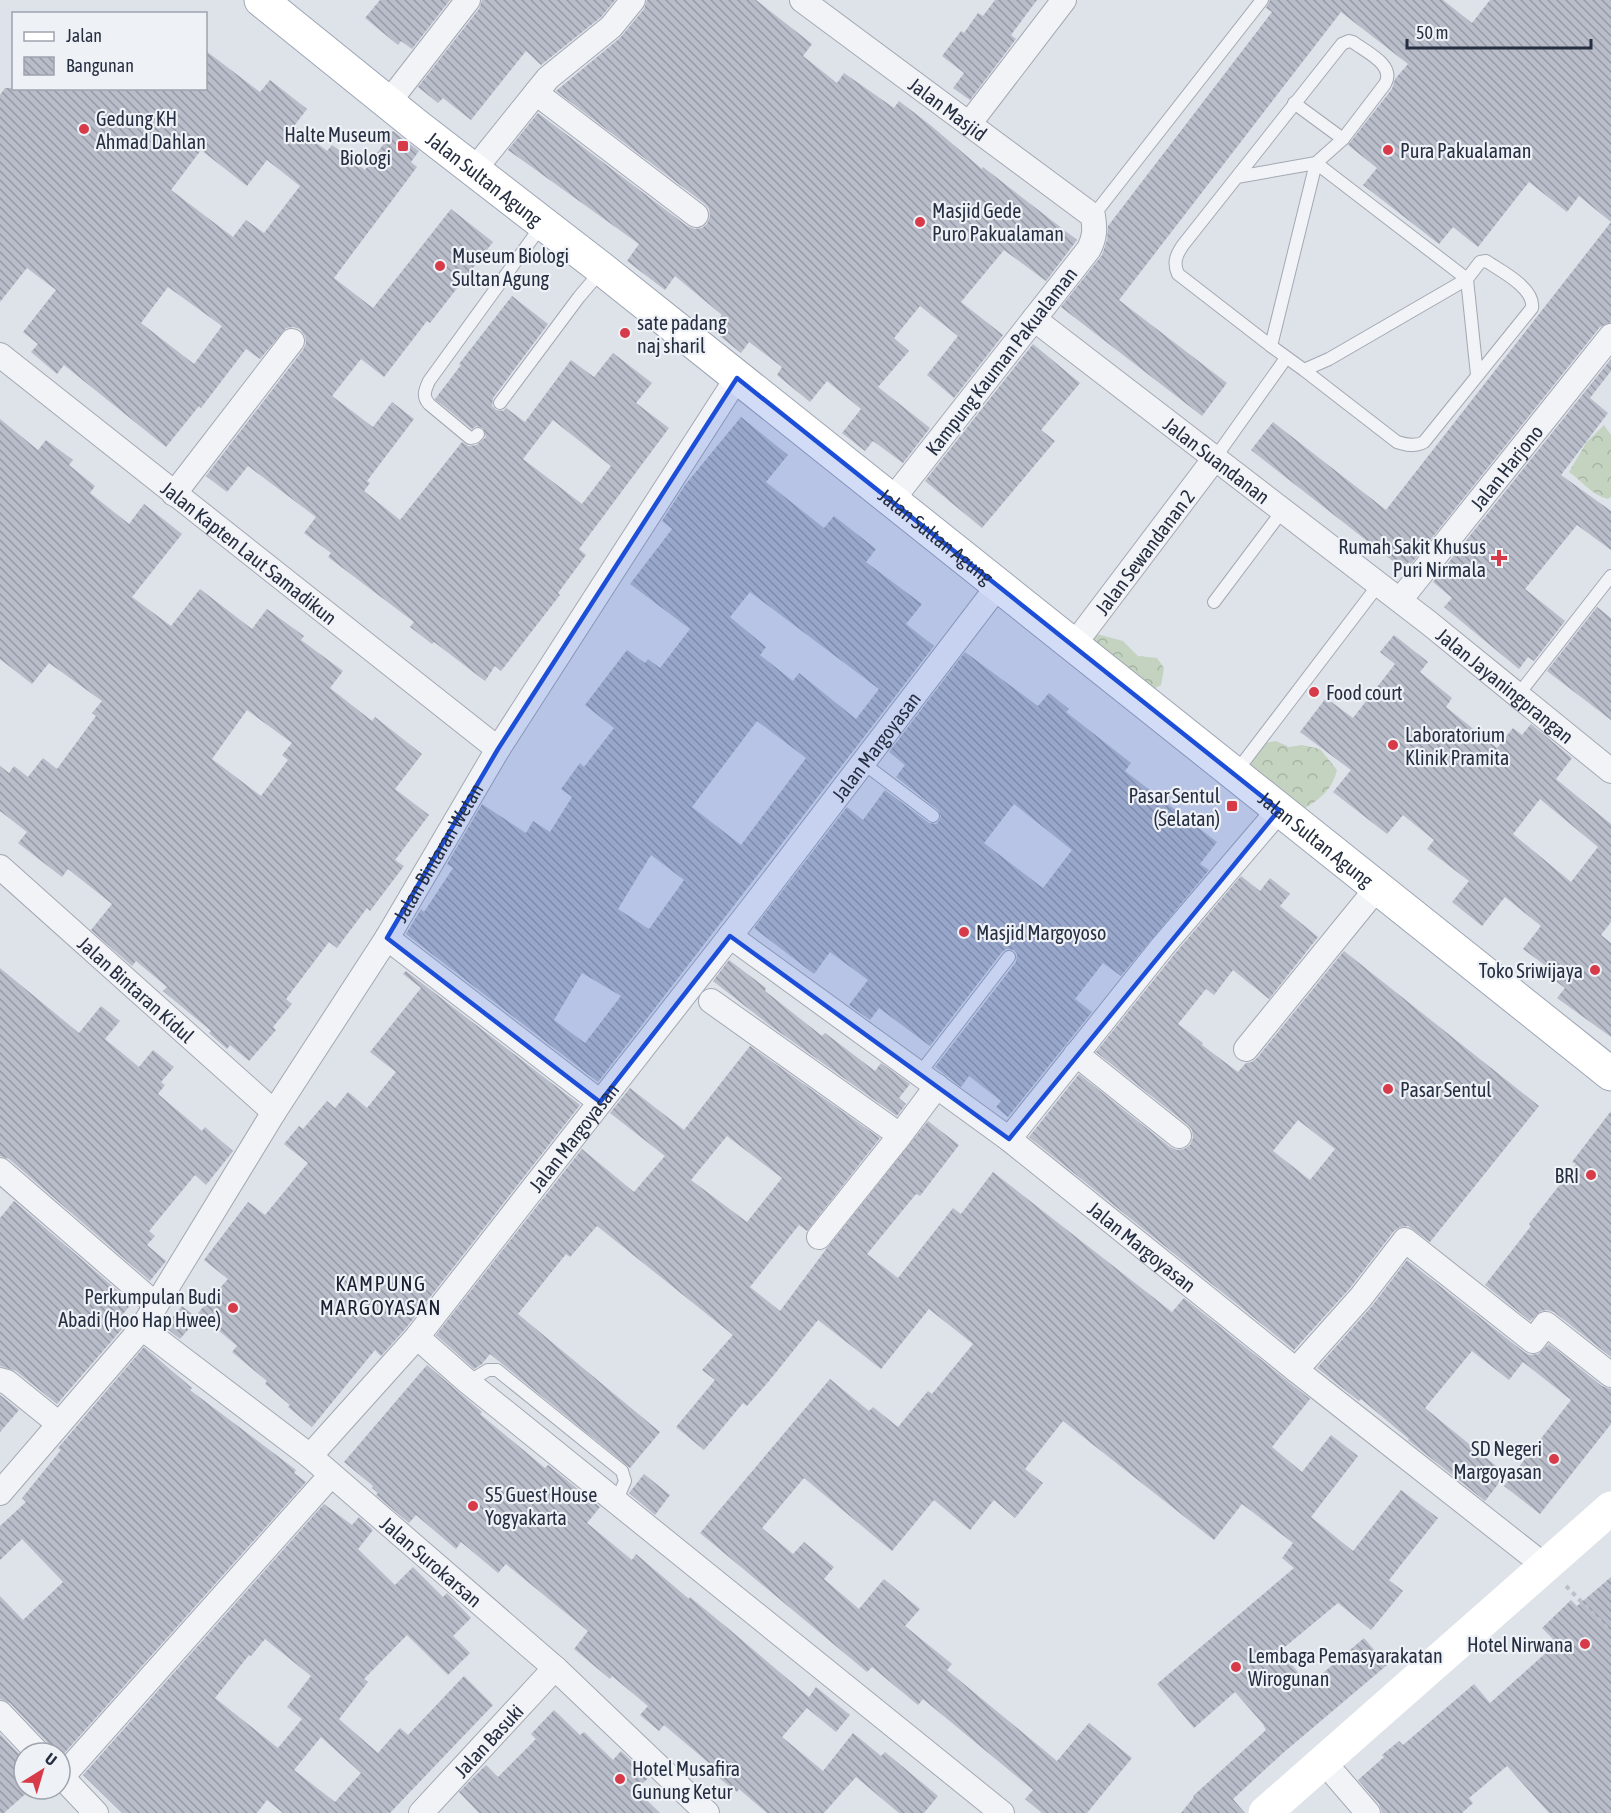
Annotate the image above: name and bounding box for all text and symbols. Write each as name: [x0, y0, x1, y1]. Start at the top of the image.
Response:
legend: [12, 12, 207, 90]
scale bar: [1407, 12, 1592, 50]
text: 50 m: [1416, 22, 1448, 43]
text: Jalan: [66, 25, 102, 46]
text: Bangunan: [66, 55, 134, 76]
street label: Jalan Masjid: [905, 72, 992, 145]
place label: Gedung KH Ahmad Dahlan: [96, 107, 206, 153]
marker: Gedung KH Ahmad Dahlan: [77, 122, 91, 136]
place label: Halte Museum Biologi: [284, 123, 391, 169]
street label: Jalan Sultan Agung: [422, 126, 547, 230]
marker: Halte Museum Biologi: [396, 139, 410, 153]
place label: Pura Pakualaman: [1400, 139, 1531, 162]
marker: Pura Pakualaman: [1381, 143, 1395, 157]
place label: Masjid Gede Puro Pakualaman: [932, 199, 1064, 245]
marker: Masjid Gede Puro Pakualaman: [913, 215, 927, 229]
place label: Museum Biologi Sultan Agung: [452, 244, 569, 290]
marker: Museum Biologi Sultan Agung: [433, 259, 447, 273]
street label: Kampung Kauman Pakualaman: [920, 262, 1082, 460]
place label: sate padang naj sharil: [637, 311, 727, 357]
marker: sate padang naj sharil: [618, 326, 632, 340]
street label: Jalan Suandanan: [1160, 412, 1275, 508]
street label: Jalan Harjono: [1465, 420, 1547, 515]
street label: Jalan Kapten Laut Samadikun: [157, 476, 342, 629]
street label: Jalan Sultan Agung: [874, 483, 999, 589]
street label: Jalan Sewandanan 2: [1090, 485, 1199, 619]
place label: Rumah Sakit Khusus Puri Nirmala: [1338, 535, 1486, 581]
marker: Rumah Sakit Khusus Puri Nirmala: [1490, 549, 1508, 567]
street label: Jalan Jayaningprangan: [1432, 623, 1579, 748]
place label: Food court: [1326, 681, 1403, 704]
marker: Food court: [1307, 685, 1321, 699]
street label: Jalan Margoyasan: [827, 687, 925, 805]
place label: Laboratorium Klinik Pramita: [1405, 723, 1509, 769]
marker: Laboratorium Klinik Pramita: [1386, 738, 1400, 752]
street label: Jalan Bintaran Wetan: [388, 779, 487, 925]
place label: Pasar Sentul (Selatan): [1128, 784, 1221, 830]
street label: Jalan Sultan Agung: [1254, 786, 1378, 892]
marker: Pasar Sentul (Selatan): [1225, 799, 1239, 813]
place label: Masjid Margoyoso: [976, 921, 1106, 944]
marker: Masjid Margoyoso: [957, 925, 971, 939]
street label: Jalan Bintaran Kidul: [74, 931, 200, 1047]
place label: Toko Sriwijaya: [1479, 959, 1583, 982]
marker: Toko Sriwijaya: [1588, 963, 1602, 977]
street label: Jalan Margoyasan: [524, 1078, 623, 1196]
place label: Pasar Sentul: [1400, 1078, 1492, 1101]
marker: Pasar Sentul: [1381, 1082, 1395, 1096]
place label: BRI: [1554, 1164, 1579, 1187]
marker: BRI: [1584, 1168, 1598, 1182]
street label: Jalan Margoyasan: [1084, 1196, 1201, 1296]
district label: KAMPUNG MARGOYASAN: [320, 1271, 442, 1319]
place label: Perkumpulan Budi Abadi (Hoo Hap Hwee): [58, 1285, 221, 1331]
marker: Perkumpulan Budi Abadi (Hoo Hap Hwee): [226, 1301, 240, 1315]
place label: SD Negeri Margoyasan: [1453, 1437, 1542, 1483]
marker: SD Negeri Margoyasan: [1547, 1452, 1561, 1466]
place label: S5 Guest House Yogyakarta: [485, 1483, 597, 1529]
marker: S5 Guest House Yogyakarta: [466, 1499, 480, 1513]
street label: Jalan Surokarsan: [376, 1511, 487, 1611]
place label: Hotel Nirwana: [1467, 1633, 1573, 1656]
marker: Hotel Nirwana: [1578, 1637, 1592, 1651]
place label: Lembaga Pemasyarakatan Wirogunan: [1248, 1644, 1443, 1690]
marker: Lembaga Pemasyarakatan Wirogunan: [1229, 1660, 1243, 1674]
street label: Jalan Basuki: [449, 1699, 528, 1782]
north arrow: [12, 1741, 72, 1801]
text: U: [42, 1749, 60, 1769]
place label: Hotel Musafira Gunung Ketur: [632, 1757, 740, 1803]
marker: Hotel Musafira Gunung Ketur: [613, 1772, 627, 1786]

